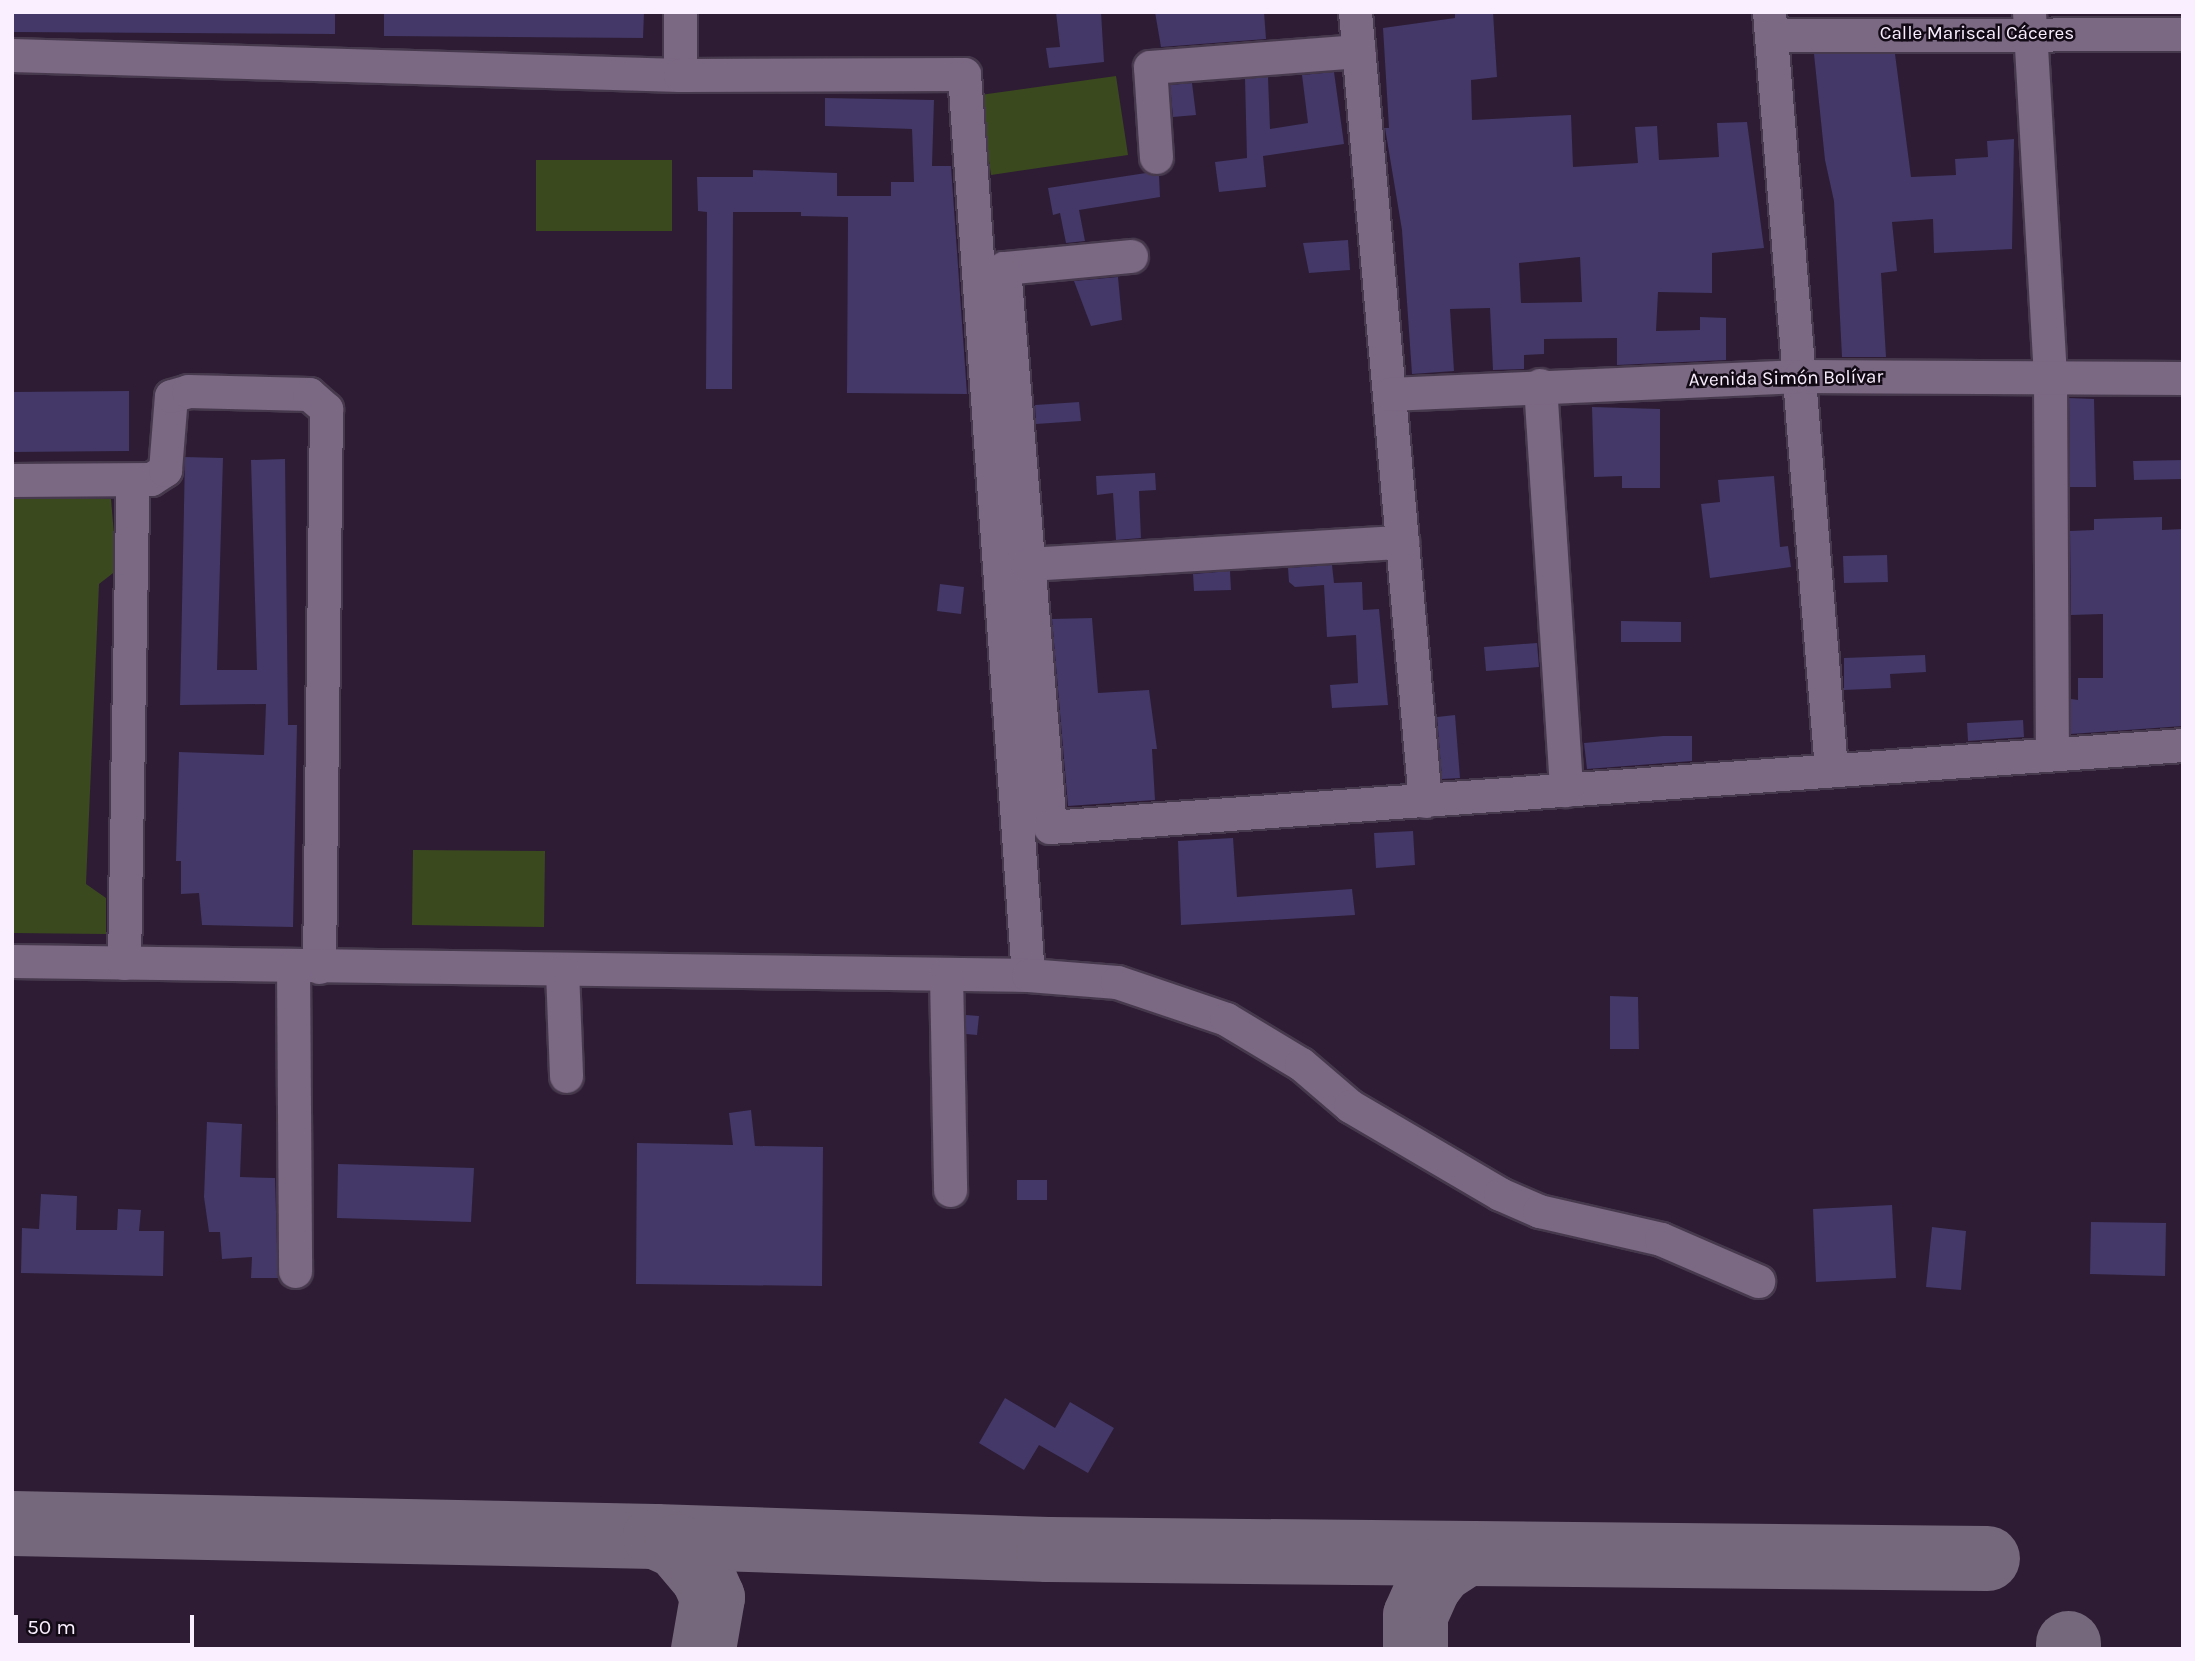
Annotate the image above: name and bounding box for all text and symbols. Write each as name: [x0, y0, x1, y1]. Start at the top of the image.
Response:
street label: Calle Mariscal Cáceres: [1880, 23, 2074, 45]
street label: Avenida Simón Bolívar: [1689, 366, 1883, 392]
scale bar: [18, 1602, 198, 1646]
text: 50 m: [27, 1615, 76, 1639]

